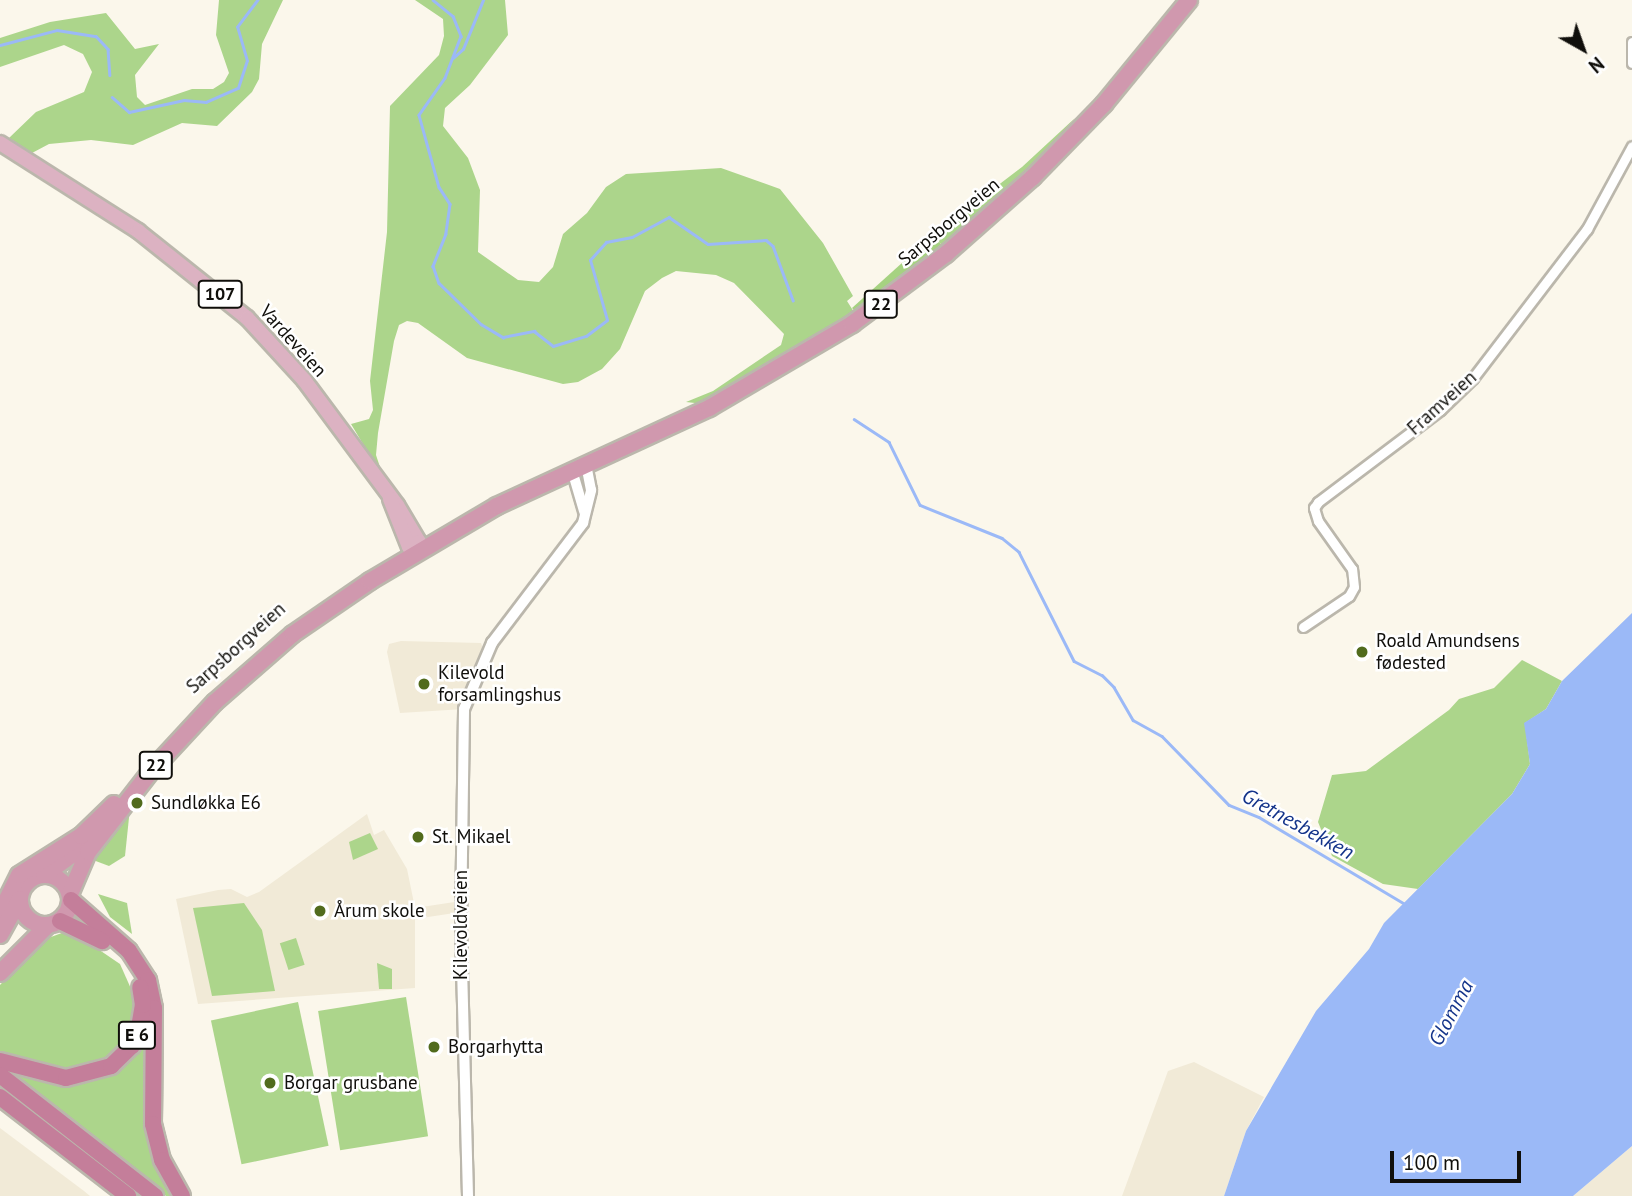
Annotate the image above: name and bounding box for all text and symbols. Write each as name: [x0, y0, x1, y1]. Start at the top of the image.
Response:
north arrow: [1548, 14, 1618, 84]
text: N: [1584, 52, 1609, 78]
street label: Sarpsborgveien: [894, 173, 1004, 271]
road number: 107: [197, 280, 243, 308]
road number: 22: [864, 290, 898, 318]
street label: Vardeveien: [255, 300, 331, 382]
street label: Framveien: [1403, 366, 1481, 440]
street label: Sarpsborgveien: [182, 598, 290, 698]
place label: Roald Amundsens fødested: [1376, 630, 1520, 674]
marker: Roald Amundsens fødested: [1354, 644, 1370, 660]
place label: Kilevold forsamlingshus: [438, 662, 561, 706]
marker: Kilevold forsamlingshus: [416, 676, 432, 692]
road number: 22: [138, 750, 174, 780]
water label: Gretnesbekken: [1238, 783, 1358, 865]
place label: Sundløkka E6: [151, 792, 261, 814]
marker: Sundløkka E6: [129, 795, 145, 811]
place label: St. Mikael: [432, 826, 512, 848]
marker: St. Mikael: [410, 829, 426, 845]
street label: Kilevoldveien: [450, 870, 472, 980]
place label: Årum skole: [334, 900, 425, 922]
marker: Årum skole: [312, 903, 328, 919]
water label: Glomma: [1423, 976, 1479, 1050]
road number: E 6: [118, 1020, 156, 1050]
place label: Borgarhytta: [448, 1036, 543, 1058]
marker: Borgarhytta: [426, 1039, 442, 1055]
place label: Borgar grusbane: [284, 1072, 418, 1094]
marker: Borgar grusbane: [262, 1075, 278, 1091]
scale bar: [1394, 1136, 1525, 1180]
text: 100 m: [1403, 1149, 1460, 1176]

